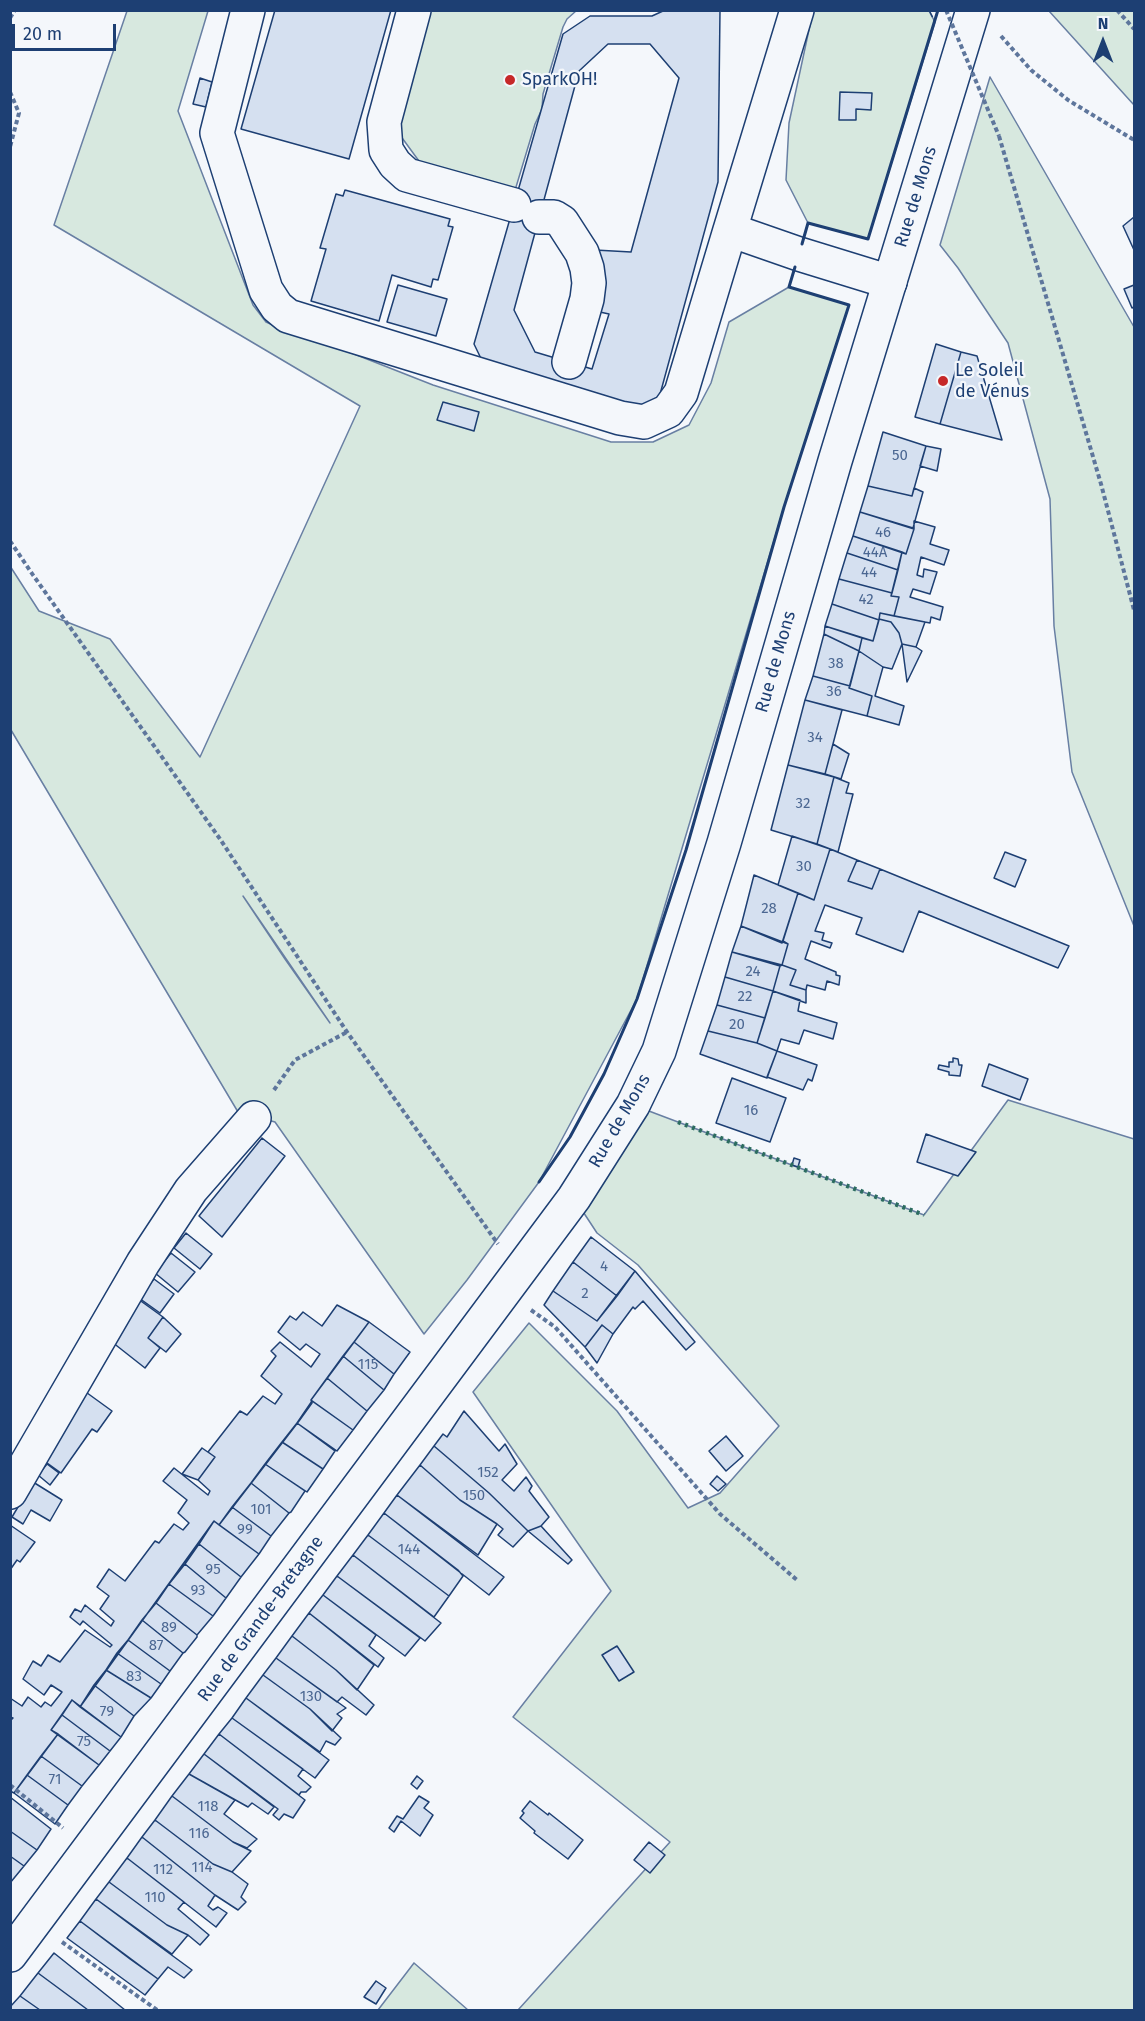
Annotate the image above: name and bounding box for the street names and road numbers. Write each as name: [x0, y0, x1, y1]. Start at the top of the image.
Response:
street label: Rue de Mons: [890, 144, 942, 250]
street label: Rue de Mons: [751, 609, 801, 715]
street label: Rue de Mons: [584, 1070, 656, 1172]
street label: Rue de Grande-Bretagne: [193, 1532, 329, 1706]

